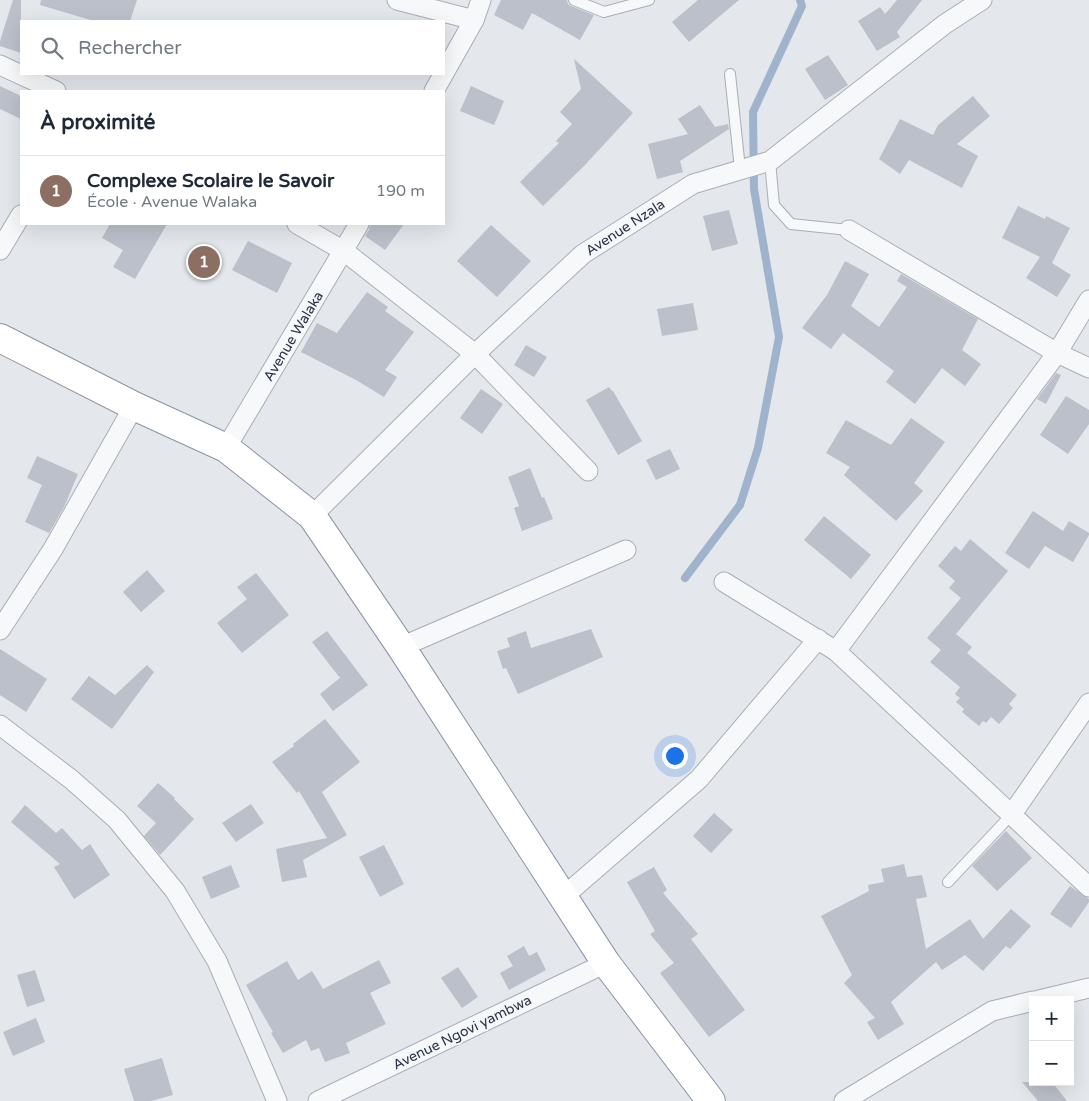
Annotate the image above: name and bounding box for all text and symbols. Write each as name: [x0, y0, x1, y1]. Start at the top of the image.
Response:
search box: [20, 20, 445, 75]
icon: search: [38, 34, 66, 62]
text: Rechercher: [78, 37, 181, 59]
text: À proximité: [40, 110, 155, 135]
text: Complexe Scolaire le Savoir: [87, 170, 334, 192]
text: 1: [51, 181, 61, 201]
text: 190 m: [376, 181, 425, 201]
text: École · Avenue Walaka: [87, 192, 257, 212]
street label: Avenue Nzala: [582, 195, 668, 259]
pin: 1: [188, 243, 220, 281]
street label: Avenue Walaka: [260, 288, 327, 384]
your location: [662, 743, 688, 769]
street label: Avenue Ngovi yambwa: [390, 991, 534, 1073]
map controls: [1029, 996, 1074, 1086]
button: +: [1029, 996, 1074, 1041]
button: −: [1029, 1041, 1074, 1086]

